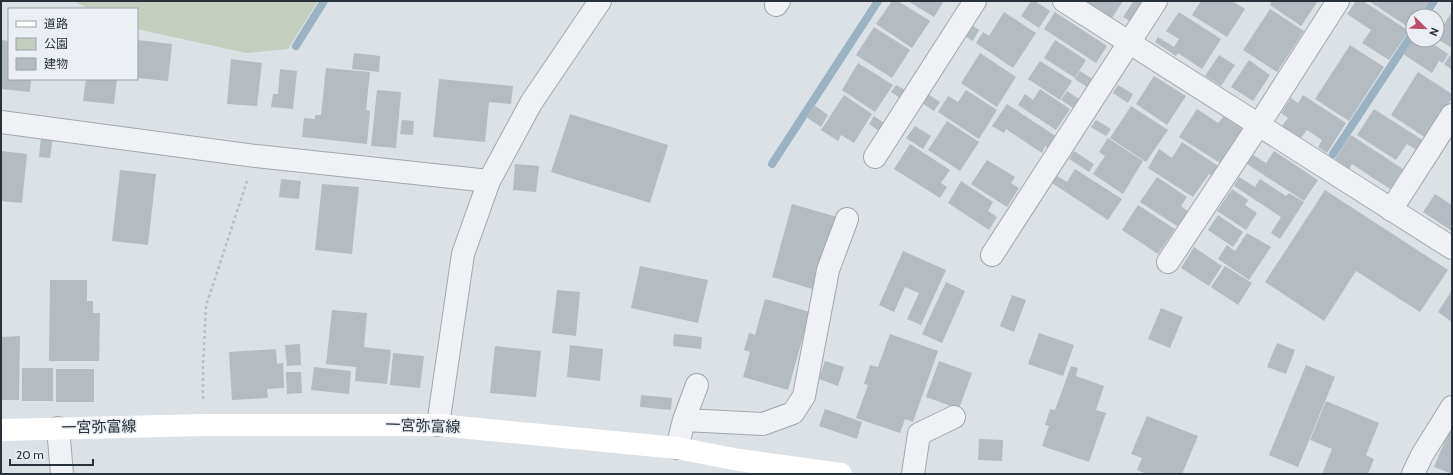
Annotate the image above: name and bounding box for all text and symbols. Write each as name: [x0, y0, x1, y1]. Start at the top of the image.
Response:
legend: [8, 8, 138, 80]
north arrow: [1405, 8, 1445, 48]
text: 道路: [44, 16, 68, 31]
text: N: [1426, 26, 1442, 38]
text: 公園: [44, 36, 68, 51]
text: 建物: [44, 56, 68, 71]
street label: 一宮弥富線: [385, 416, 461, 436]
street label: 一宮弥富線: [61, 417, 137, 437]
scale bar: [10, 441, 93, 467]
text: 20 m: [16, 447, 44, 462]

